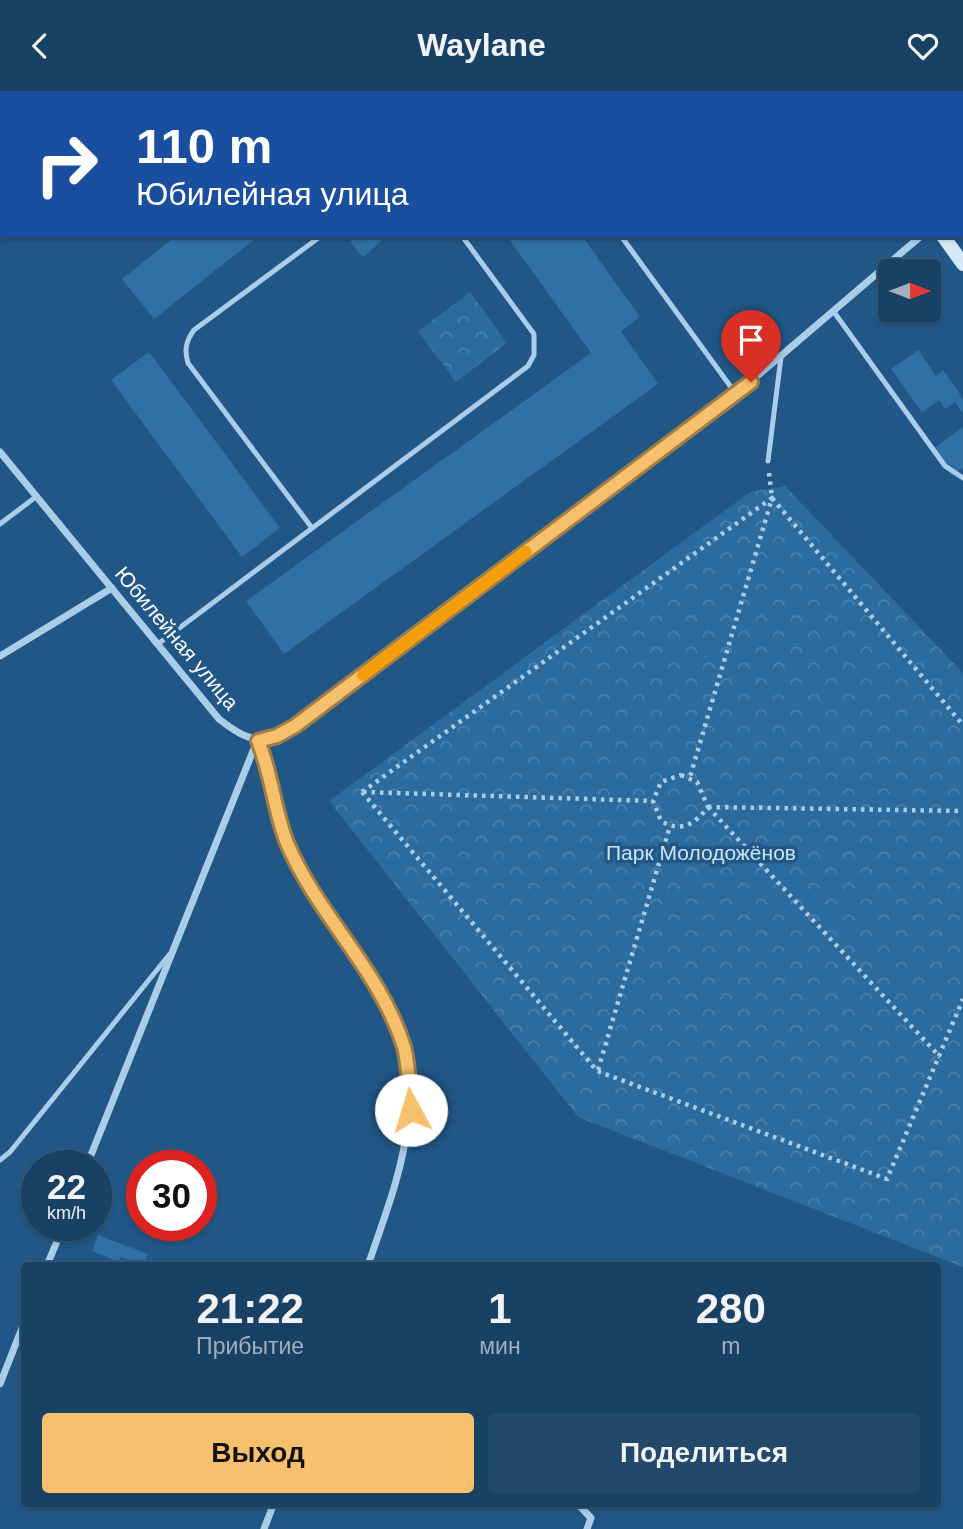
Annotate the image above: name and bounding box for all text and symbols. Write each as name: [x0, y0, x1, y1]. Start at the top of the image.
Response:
icon: back: [21, 27, 59, 65]
text: Waylane: [417, 27, 546, 63]
icon: heart: [904, 27, 942, 65]
icon: right: [21, 119, 112, 210]
text: 110 m: [136, 119, 272, 173]
text: Юбилейная улица: [136, 176, 409, 212]
north arrow: [878, 259, 942, 322]
map controls: [878, 259, 941, 322]
pin: [721, 310, 781, 382]
icon: arrive: [732, 321, 770, 359]
street label: Юбилейная улица: [111, 562, 243, 714]
park label: Парк Молодожёнов: [606, 841, 796, 864]
position arrow: [374, 1073, 448, 1147]
speed limit sign: 30: [126, 1150, 217, 1241]
text: 22: [47, 1167, 86, 1206]
text: km/h: [47, 1203, 86, 1223]
text: 21:22: [196, 1285, 304, 1332]
text: 1: [488, 1285, 512, 1332]
text: 280: [696, 1285, 766, 1332]
text: Прибытие: [196, 1333, 304, 1359]
text: мин: [479, 1333, 521, 1359]
text: m: [721, 1333, 740, 1359]
button: Выход: [42, 1413, 474, 1493]
button: Поделиться: [488, 1413, 920, 1493]

